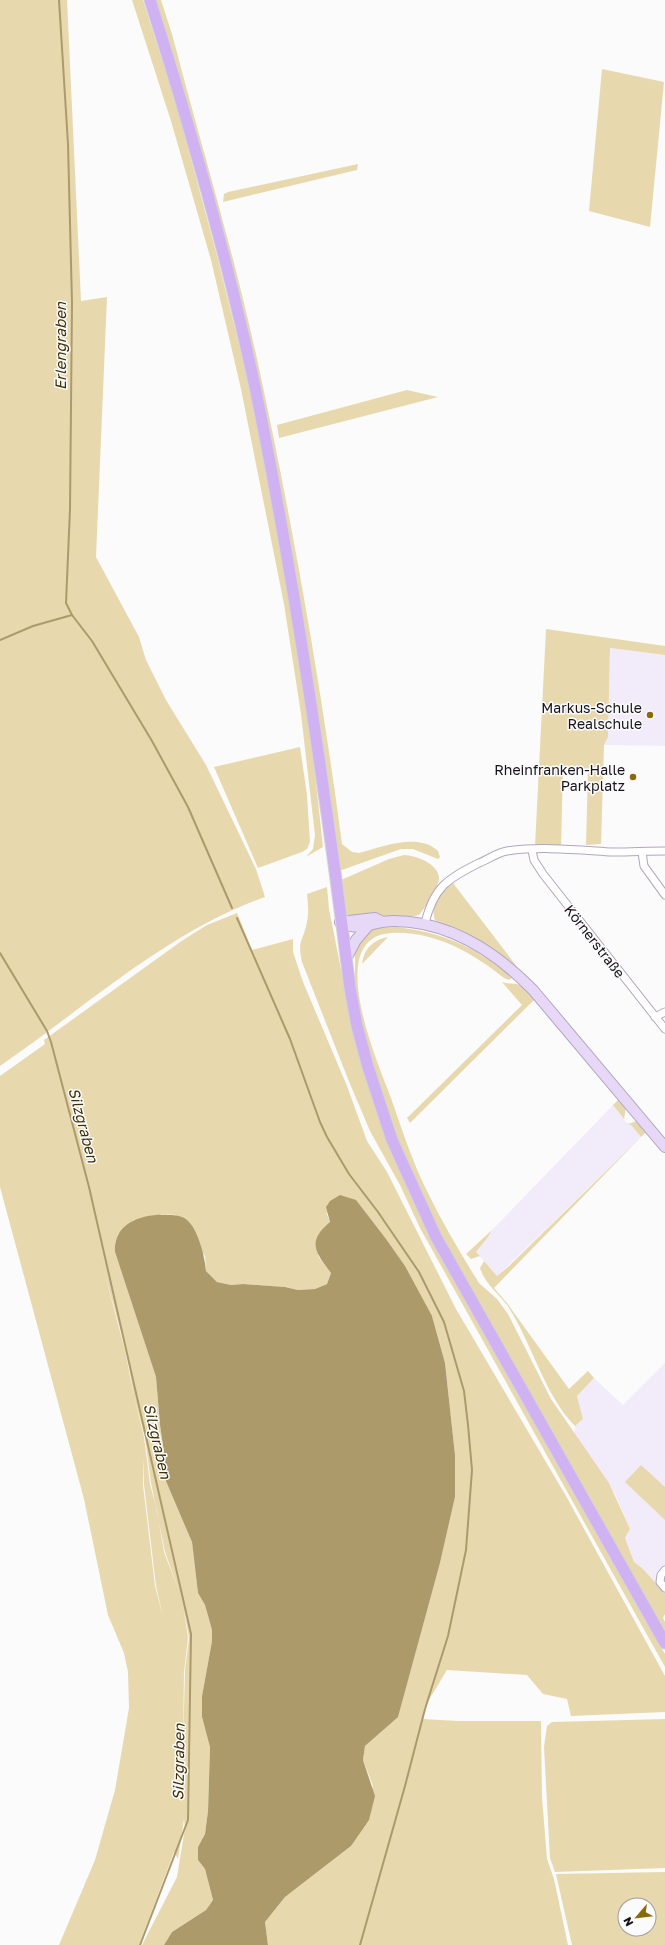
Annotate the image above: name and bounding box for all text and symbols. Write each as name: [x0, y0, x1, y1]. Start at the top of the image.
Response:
water label: Erlengraben: [51, 301, 70, 390]
place label: Markus-Schule Realschule: [541, 699, 642, 732]
marker: Markus-Schule Realschule: [645, 710, 655, 720]
place label: Rheinfranken-Halle Parkplatz: [494, 761, 625, 794]
marker: Rheinfranken-Halle Parkplatz: [628, 772, 638, 782]
street label: Körnerstraße: [561, 901, 629, 981]
water label: Silzgraben: [64, 1086, 103, 1165]
water label: Silzgraben: [140, 1402, 176, 1481]
water label: Silzgraben: [168, 1723, 189, 1801]
north arrow: [617, 1897, 657, 1937]
text: N: [620, 1915, 635, 1929]

